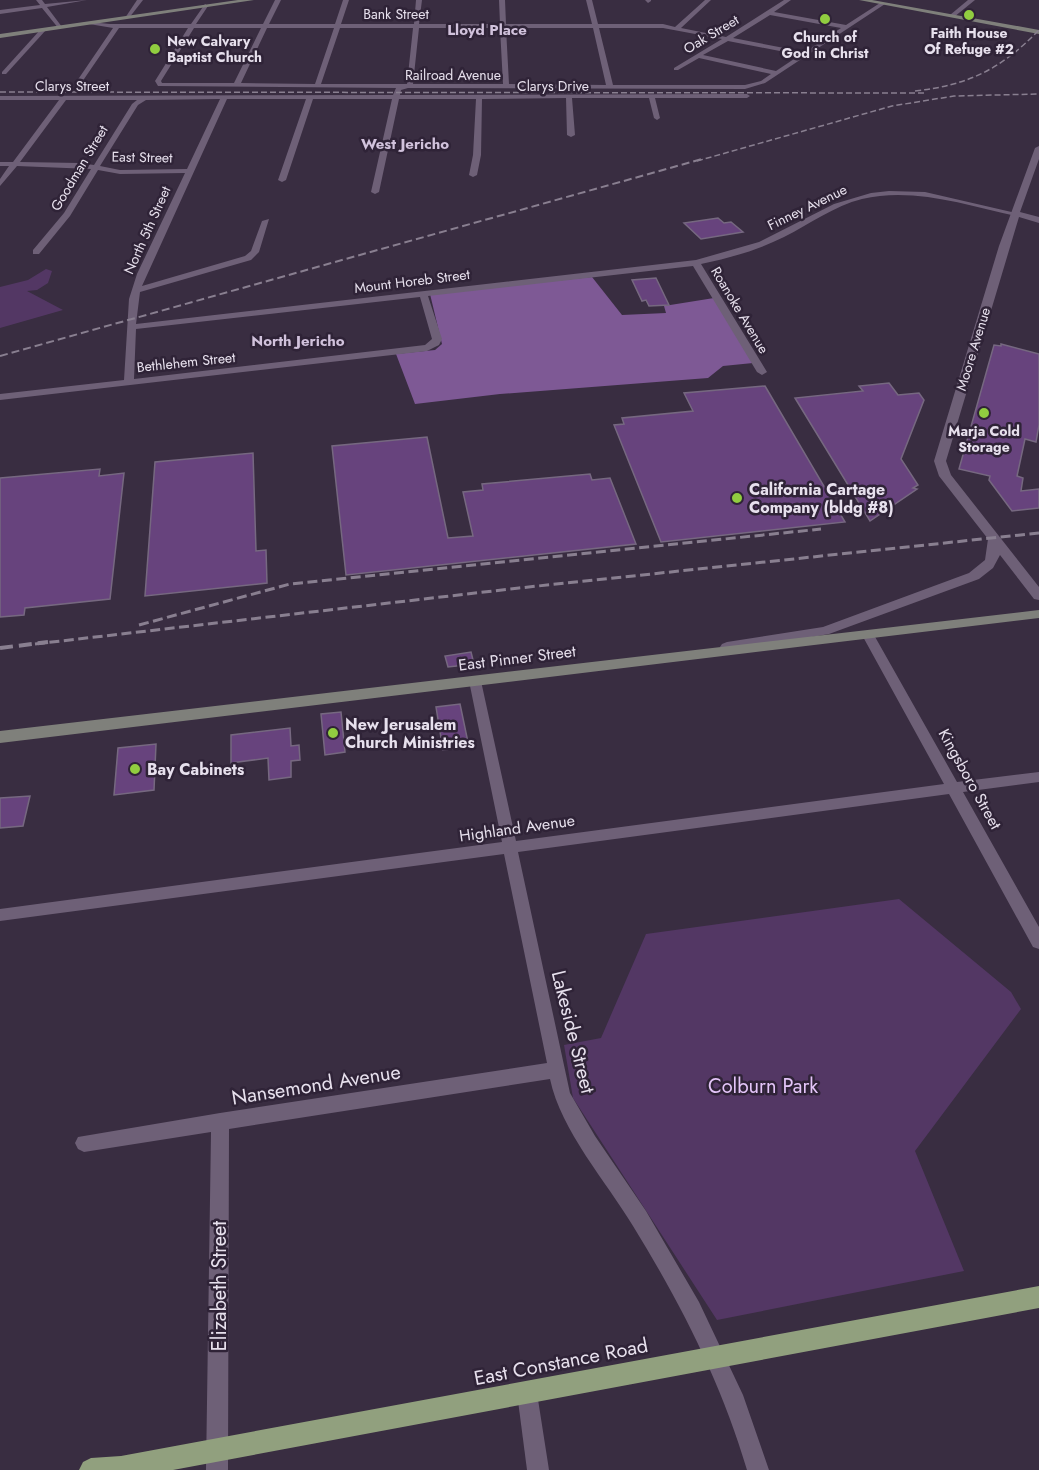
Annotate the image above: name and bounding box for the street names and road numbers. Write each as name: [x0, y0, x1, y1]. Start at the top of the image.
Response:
street label: Bank Street: [363, 4, 429, 24]
street label: Oak Street: [679, 9, 743, 58]
street label: Railroad Avenue: [405, 65, 501, 85]
street label: Clarys Street: [35, 76, 110, 96]
street label: Clarys Drive: [517, 76, 589, 96]
street label: Goodman Street: [46, 121, 113, 215]
street label: East Street: [111, 146, 173, 168]
street label: Finney Avenue: [764, 179, 850, 235]
street label: North 5th Street: [119, 182, 176, 277]
street label: Roanoke Avenue: [706, 263, 774, 357]
street label: Mount Horeb Street: [353, 264, 472, 298]
street label: Moore Avenue: [951, 305, 995, 393]
street label: Bethlehem Street: [136, 347, 237, 377]
street label: East Pinner Street: [457, 639, 577, 677]
street label: Kingsboro Street: [933, 724, 1007, 834]
street label: Highland Avenue: [458, 808, 576, 848]
street label: Lakeside Street: [544, 967, 602, 1097]
street label: Nansemond Avenue: [229, 1057, 403, 1113]
street label: Elizabeth Street: [205, 1221, 234, 1351]
street label: East Constance Road: [472, 1331, 650, 1393]

